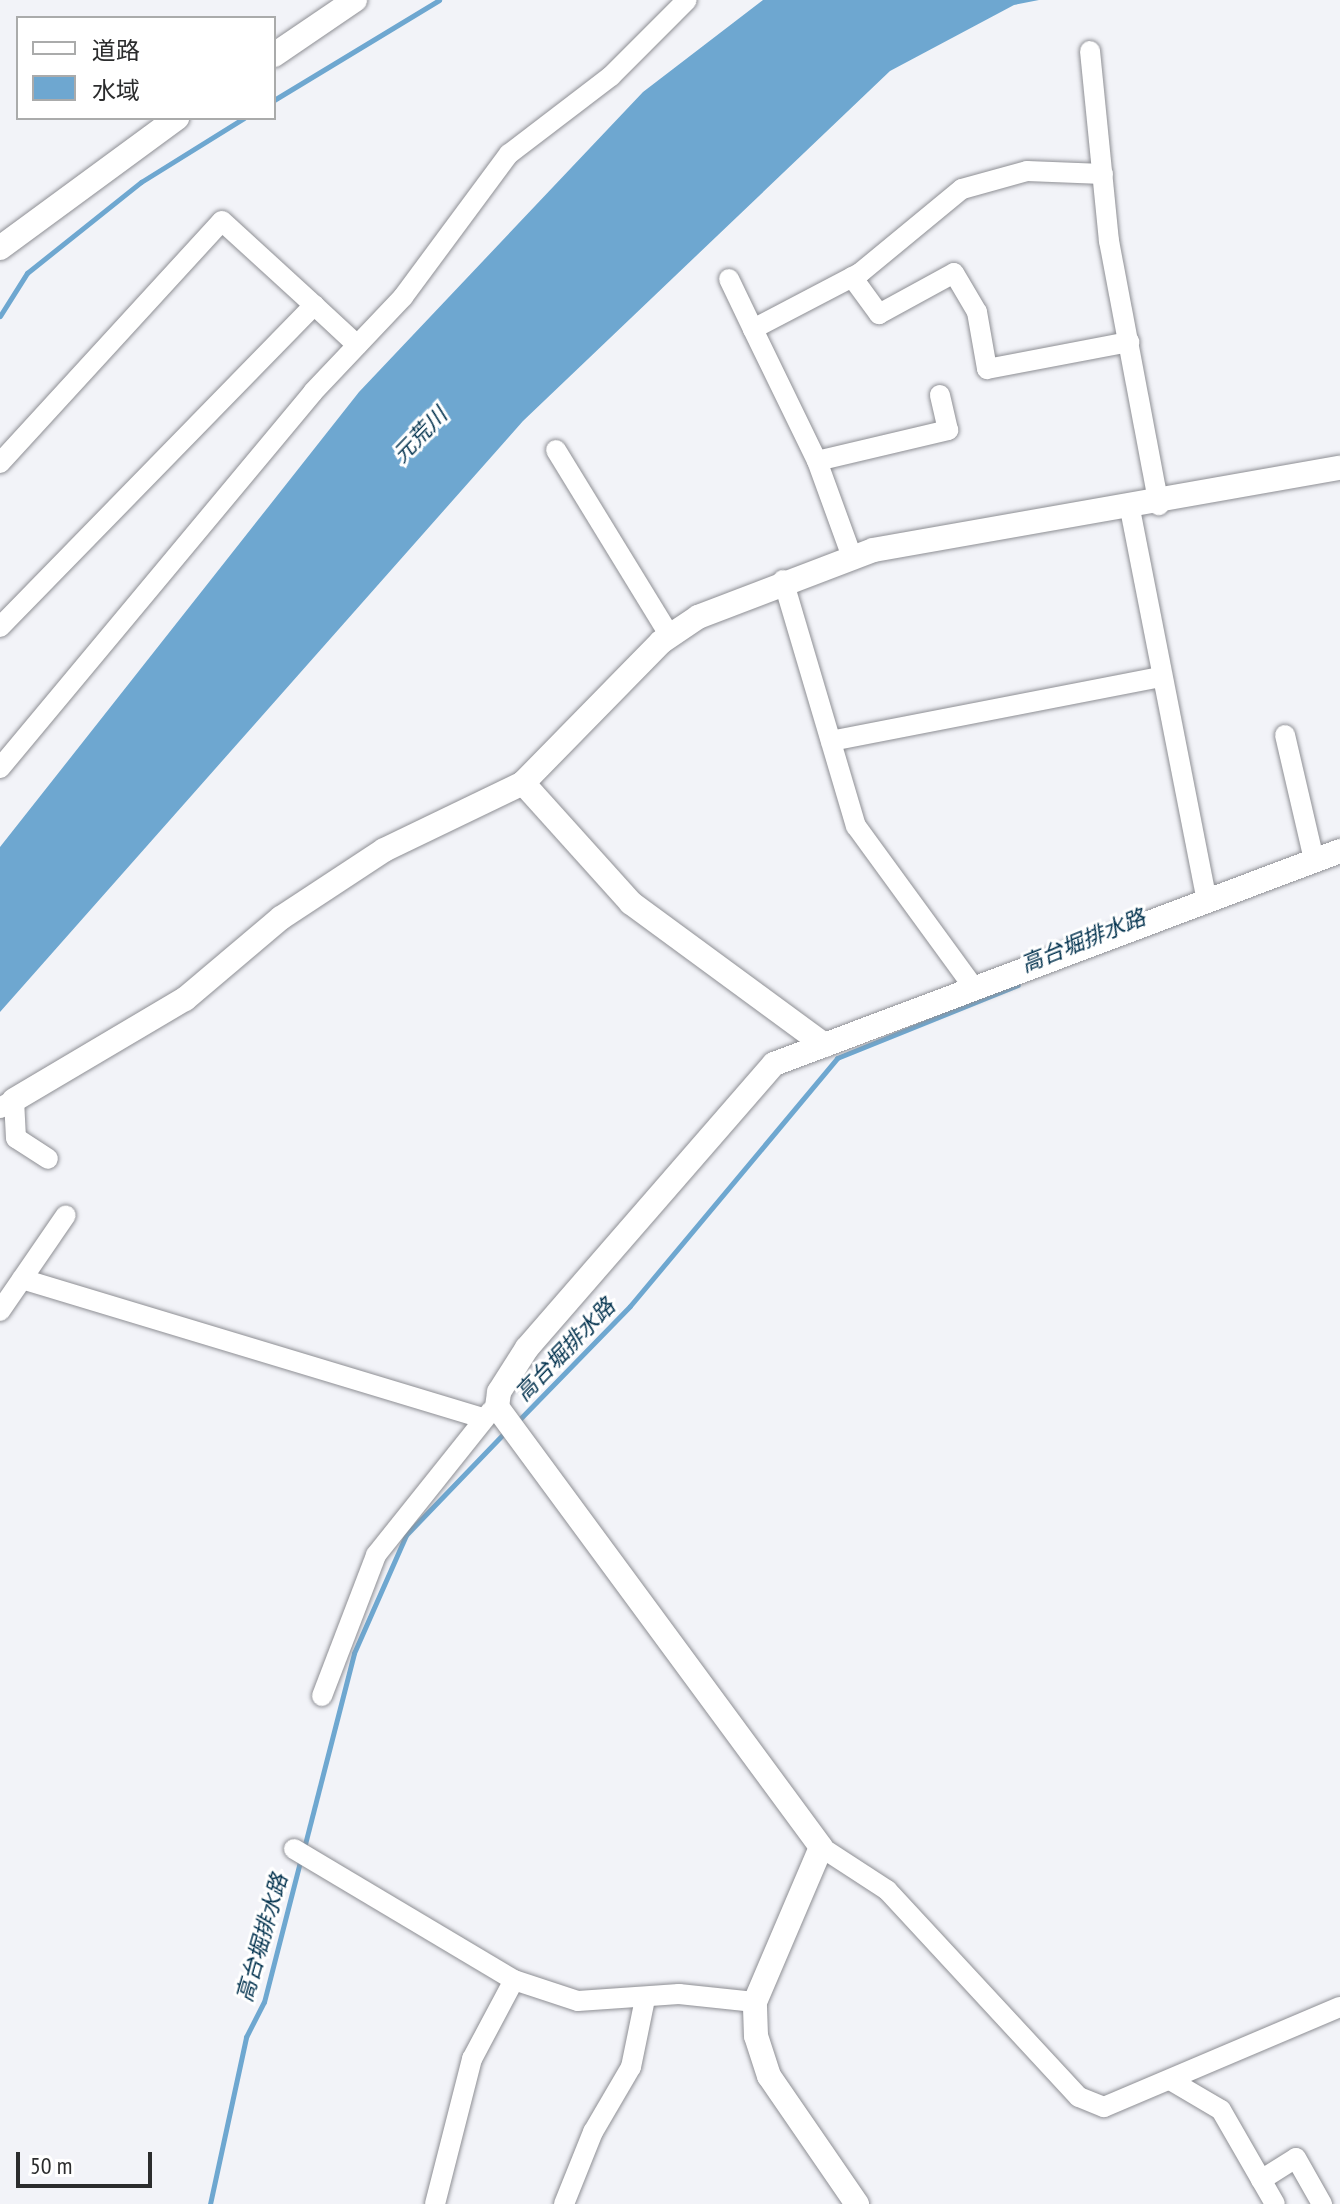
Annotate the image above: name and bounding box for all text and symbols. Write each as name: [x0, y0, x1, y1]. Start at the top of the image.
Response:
legend: [16, 16, 276, 120]
text: 道路: [92, 35, 140, 66]
text: 水域: [92, 75, 140, 106]
water label: 元荒川: [388, 402, 452, 468]
water label: 高台堀排水路: [1017, 904, 1149, 978]
water label: 高台堀排水路: [510, 1293, 620, 1407]
water label: 高台堀排水路: [231, 1871, 293, 2005]
scale bar: [20, 2136, 156, 2186]
text: 50 m: [30, 2150, 72, 2181]

